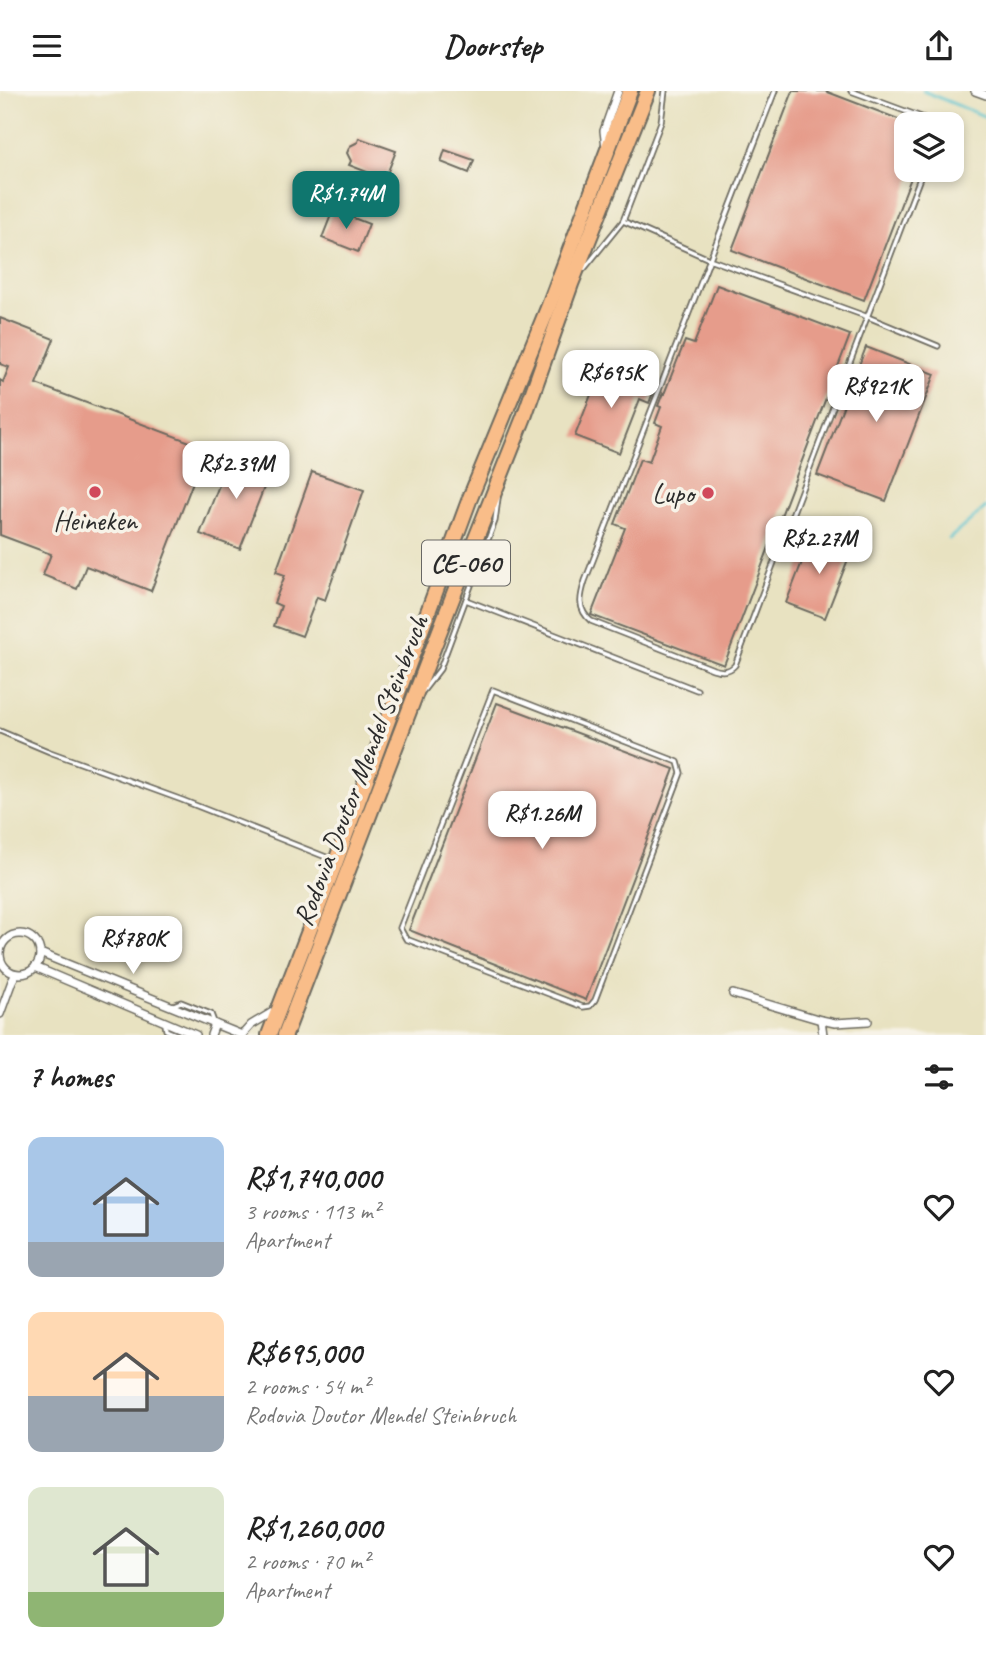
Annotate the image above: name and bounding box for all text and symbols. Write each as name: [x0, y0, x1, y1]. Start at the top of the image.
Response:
text: Doorstep: [444, 25, 542, 66]
icon: menu: [28, 27, 66, 65]
icon: share: [920, 27, 958, 65]
map controls: [894, 112, 964, 182]
button: layers: [894, 112, 964, 182]
pin: R$1.74M: [281, 171, 411, 231]
text: R$1.74M: [308, 179, 384, 208]
pin: R$695K: [554, 351, 668, 410]
text: R$695K: [578, 358, 644, 387]
pin: R$921K: [819, 365, 933, 424]
text: R$921K: [843, 372, 909, 401]
pin: R$2.39M: [171, 441, 301, 501]
text: R$2.39M: [199, 449, 273, 478]
place label: Lupo: [652, 476, 697, 511]
marker: Heineken: [87, 484, 103, 500]
marker: Lupo: [700, 485, 716, 501]
place label: Heineken: [53, 503, 138, 538]
pin: R$2.27M: [754, 517, 884, 576]
text: R$2.27M: [781, 524, 857, 553]
road number: CE-060: [422, 541, 510, 585]
street label: Rodovia Doutor Mendel Steinbruch: [285, 609, 436, 931]
pin: R$1.26M: [477, 791, 607, 851]
text: R$1.26M: [504, 799, 580, 828]
pin: R$780K: [76, 917, 190, 976]
text: R$780K: [100, 924, 166, 953]
text: 7 homes: [28, 1058, 113, 1096]
icon: filters: [920, 1058, 958, 1096]
text: R$1,740,000: [245, 1159, 381, 1197]
icon: home: [84, 1165, 168, 1249]
icon: heart: [920, 1188, 958, 1226]
text: 3 rooms · 113 m²: [245, 1197, 380, 1226]
text: Apartment: [245, 1226, 330, 1255]
text: R$695,000: [245, 1334, 362, 1372]
icon: home: [84, 1340, 168, 1424]
icon: heart: [920, 1363, 958, 1401]
text: 2 rooms · 54 m²: [245, 1372, 369, 1401]
text: Rodovia Doutor Mendel Steinbruch: [245, 1401, 516, 1430]
text: R$1,260,000: [245, 1509, 382, 1547]
icon: home: [84, 1515, 168, 1599]
icon: heart: [920, 1538, 958, 1576]
text: 2 rooms · 70 m²: [245, 1547, 369, 1576]
text: Apartment: [245, 1576, 330, 1605]

